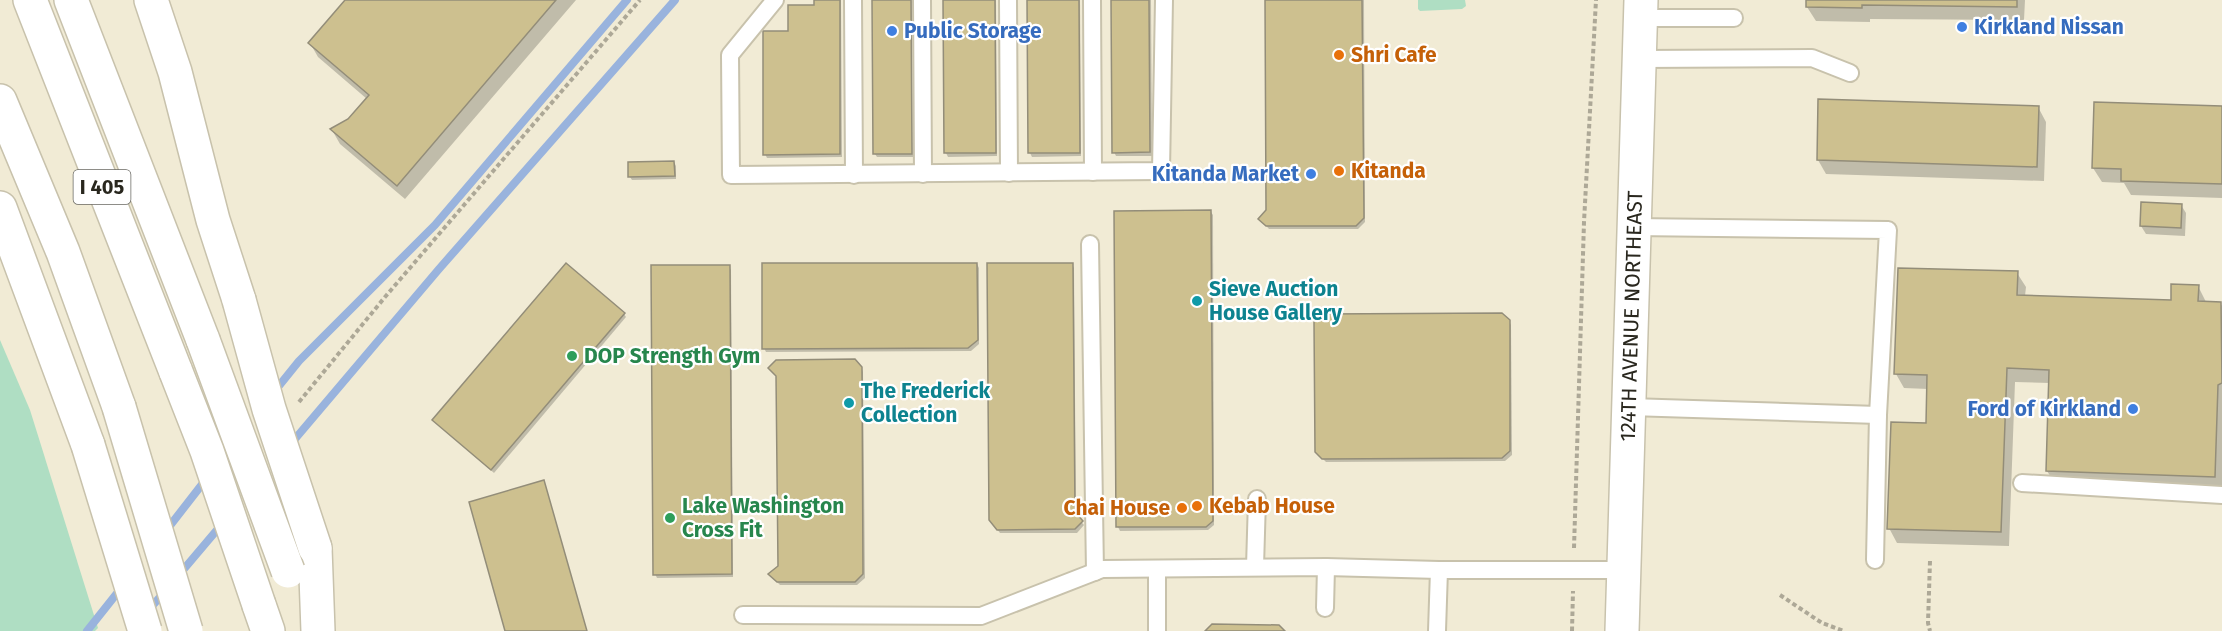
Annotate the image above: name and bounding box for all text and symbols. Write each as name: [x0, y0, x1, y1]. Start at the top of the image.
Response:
place label: Kirkland Nissan: [1974, 14, 2124, 40]
place label: Public Storage: [904, 18, 1042, 44]
marker: Kirkland Nissan: [1955, 20, 1969, 34]
marker: Public Storage: [885, 24, 899, 38]
place label: Shri Cafe: [1351, 42, 1437, 68]
marker: Shri Cafe: [1332, 48, 1346, 62]
place label: Kitanda: [1351, 158, 1426, 184]
place label: Kitanda Market: [1152, 161, 1300, 187]
marker: Kitanda: [1332, 164, 1346, 178]
marker: Kitanda Market: [1304, 167, 1318, 181]
road number: I 405: [74, 170, 130, 204]
street label: 124TH AVENUE NORTHEAST: [1615, 190, 1648, 442]
place label: Sieve Auction House Gallery: [1209, 276, 1342, 326]
marker: Sieve Auction House Gallery: [1190, 294, 1204, 308]
place label: DOP Strength Gym: [584, 343, 760, 369]
marker: DOP Strength Gym: [565, 349, 579, 363]
place label: The Frederick Collection: [861, 378, 990, 428]
marker: The Frederick Collection: [842, 396, 856, 410]
place label: Ford of Kirkland: [1968, 396, 2121, 422]
marker: Ford of Kirkland: [2126, 402, 2140, 416]
place label: Lake Washington Cross Fit: [682, 493, 844, 543]
place label: Kebab House: [1209, 493, 1335, 519]
place label: Chai House: [1064, 495, 1170, 521]
marker: Kebab House: [1190, 499, 1204, 513]
marker: Chai House: [1175, 501, 1189, 515]
marker: Lake Washington Cross Fit: [663, 511, 677, 525]

